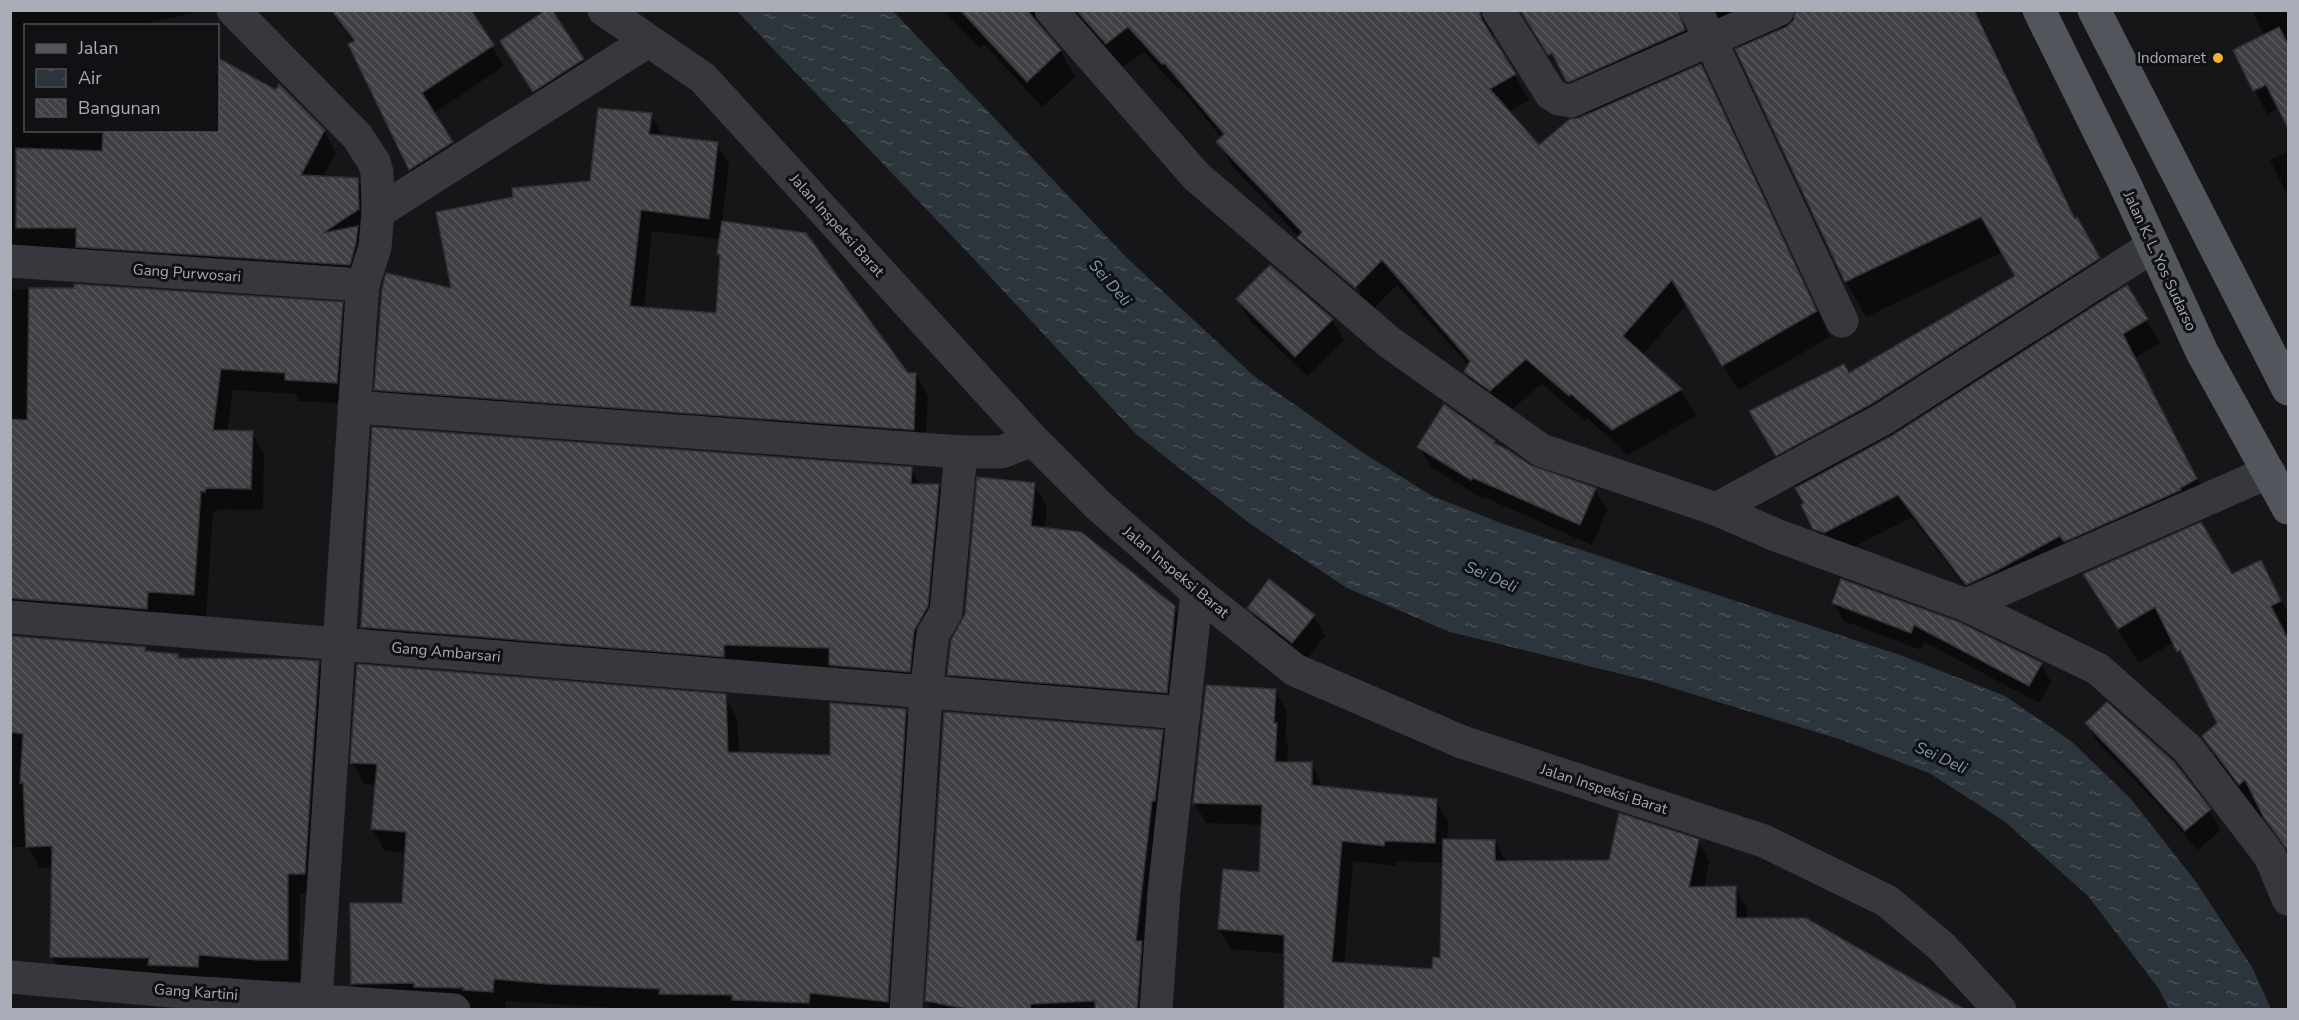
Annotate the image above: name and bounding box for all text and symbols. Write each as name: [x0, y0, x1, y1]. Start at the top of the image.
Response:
legend: [24, 24, 219, 132]
text: Jalan: [77, 36, 118, 60]
place label: Indomaret: [2137, 48, 2207, 68]
marker: Indomaret: [2211, 51, 2225, 65]
text: Air: [78, 66, 102, 90]
text: Bangunan: [78, 96, 161, 120]
street label: Jalan Inspeksi Barat: [785, 168, 889, 281]
street label: Jalan K. L. Yos Sudarso: [2118, 187, 2201, 334]
water label: Sei Deli: [1084, 255, 1137, 311]
street label: Gang Purwosari: [132, 259, 242, 287]
street label: Jalan Inspeksi Barat: [1118, 521, 1234, 623]
water label: Sei Deli: [1461, 556, 1521, 598]
street label: Gang Ambarsari: [390, 637, 502, 667]
water label: Sei Deli: [1911, 736, 1971, 780]
street label: Jalan Inspeksi Barat: [1537, 759, 1671, 819]
street label: Gang Kartini: [153, 979, 239, 1005]

